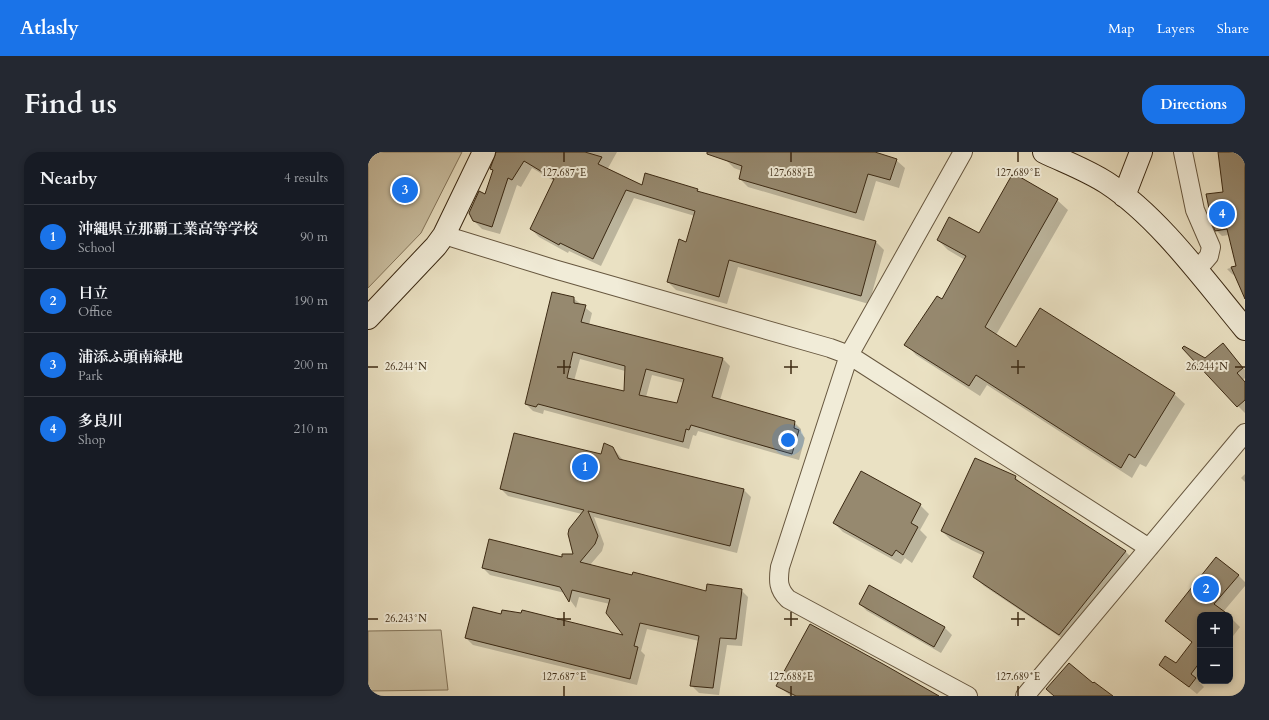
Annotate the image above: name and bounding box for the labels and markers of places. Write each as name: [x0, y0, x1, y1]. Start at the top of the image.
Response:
pin: 3: [392, 175, 418, 205]
pin: 4: [1209, 199, 1235, 229]
pin: 1: [572, 452, 598, 482]
pin: 2: [1193, 574, 1219, 604]

